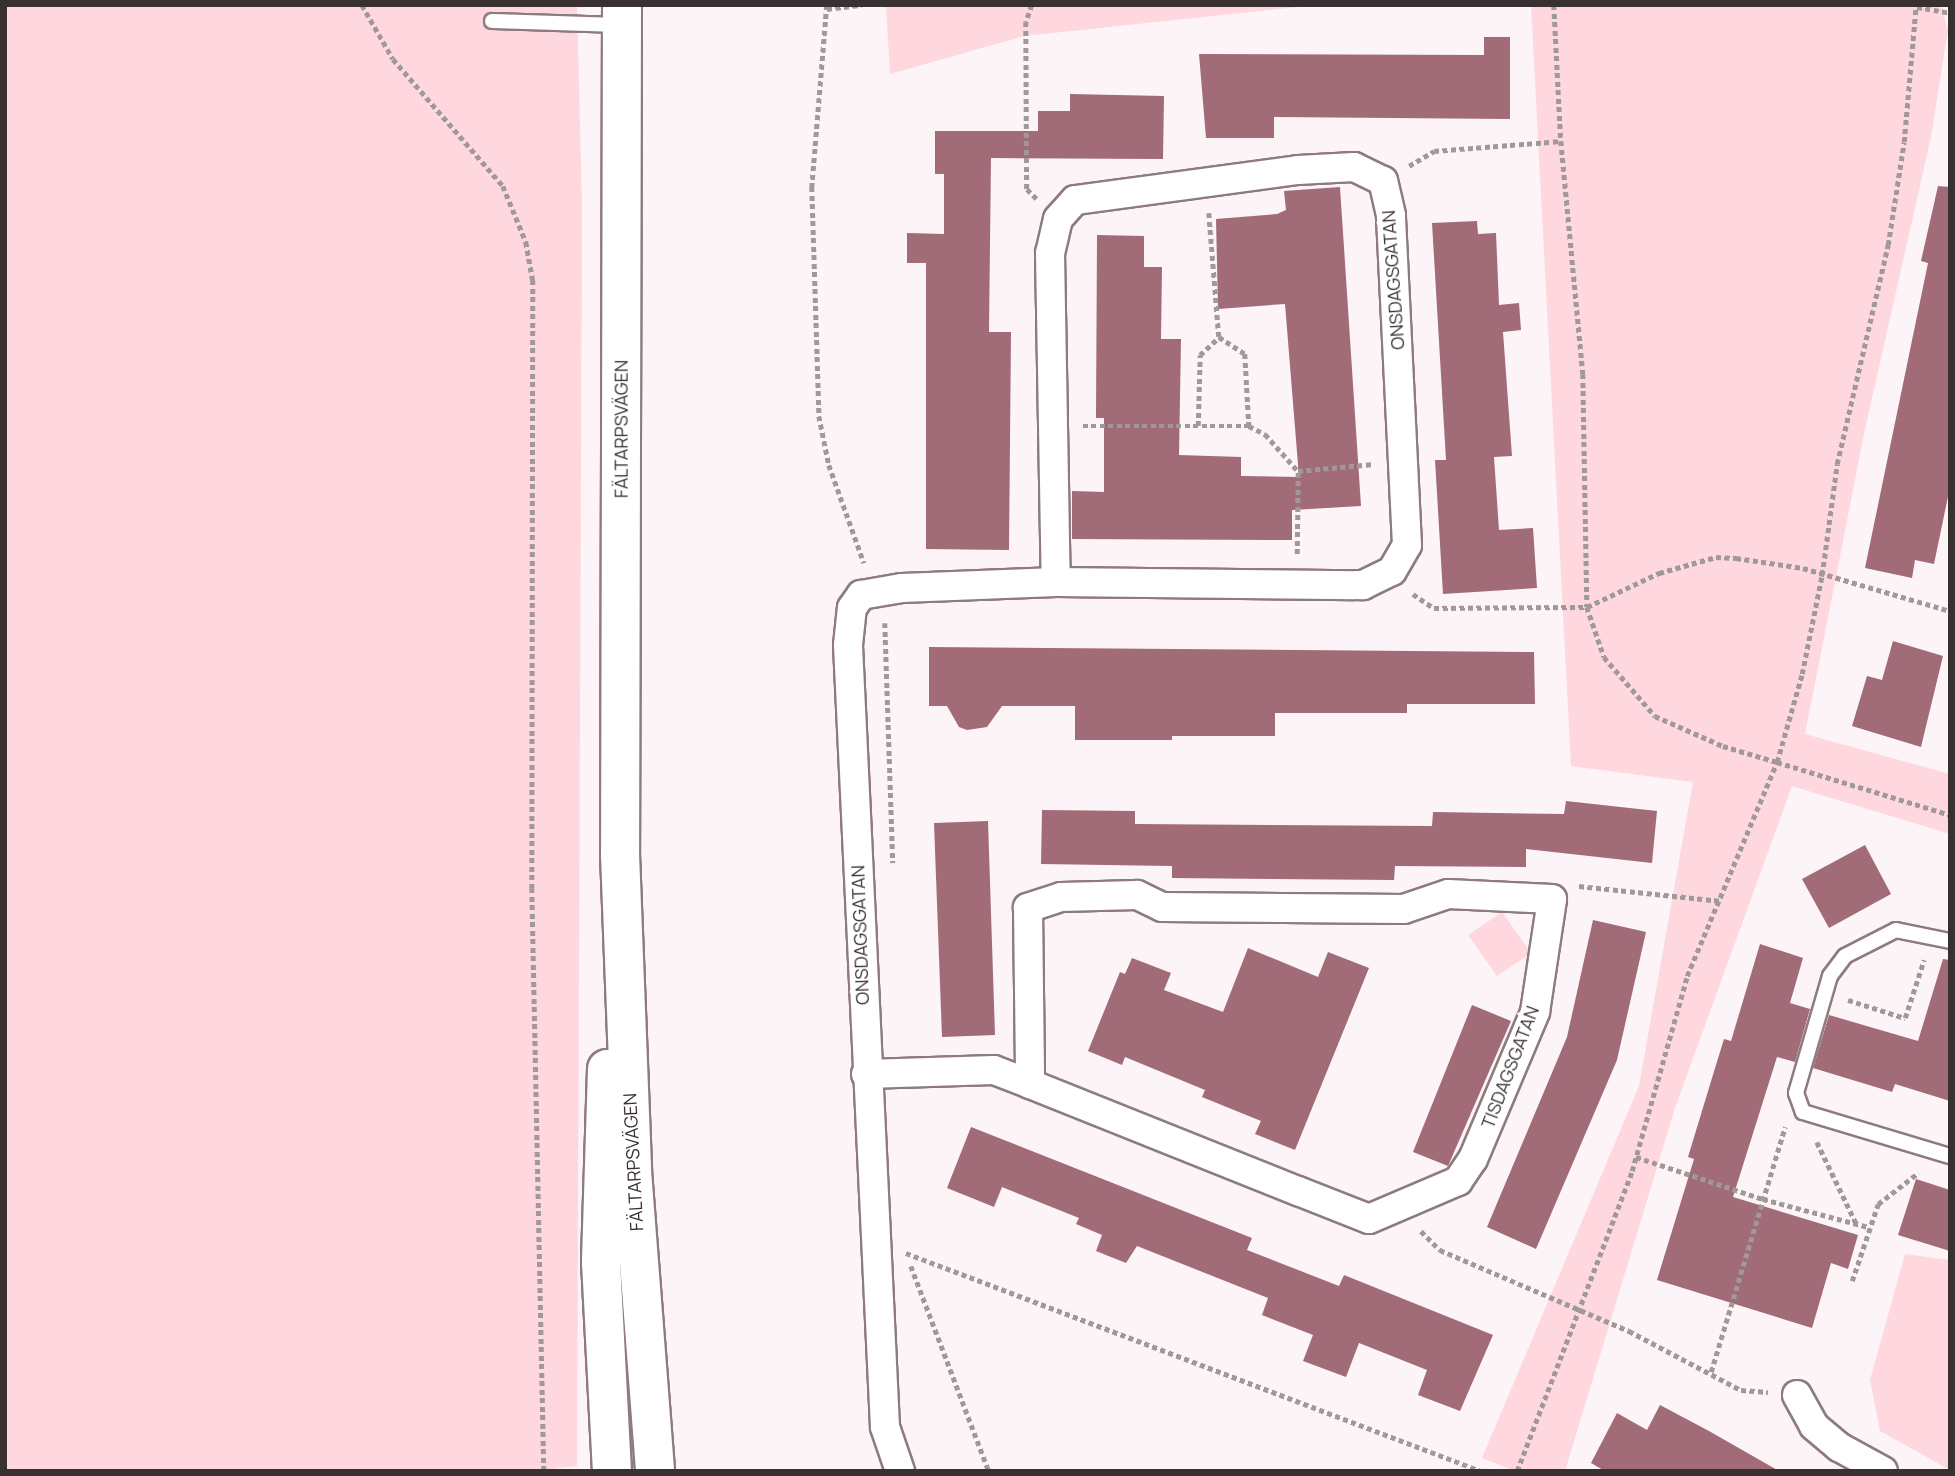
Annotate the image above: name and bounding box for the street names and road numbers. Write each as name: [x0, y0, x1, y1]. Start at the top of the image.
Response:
street label: ONSDAGSGATAN: [1377, 210, 1409, 350]
street label: FÄLTARPSVÄGEN: [610, 360, 632, 498]
street label: ONSDAGSGATAN: [847, 865, 873, 1005]
street label: TISDAGSGATAN: [1477, 1003, 1543, 1131]
street label: FÄLTARPSVÄGEN: [619, 1092, 647, 1232]

